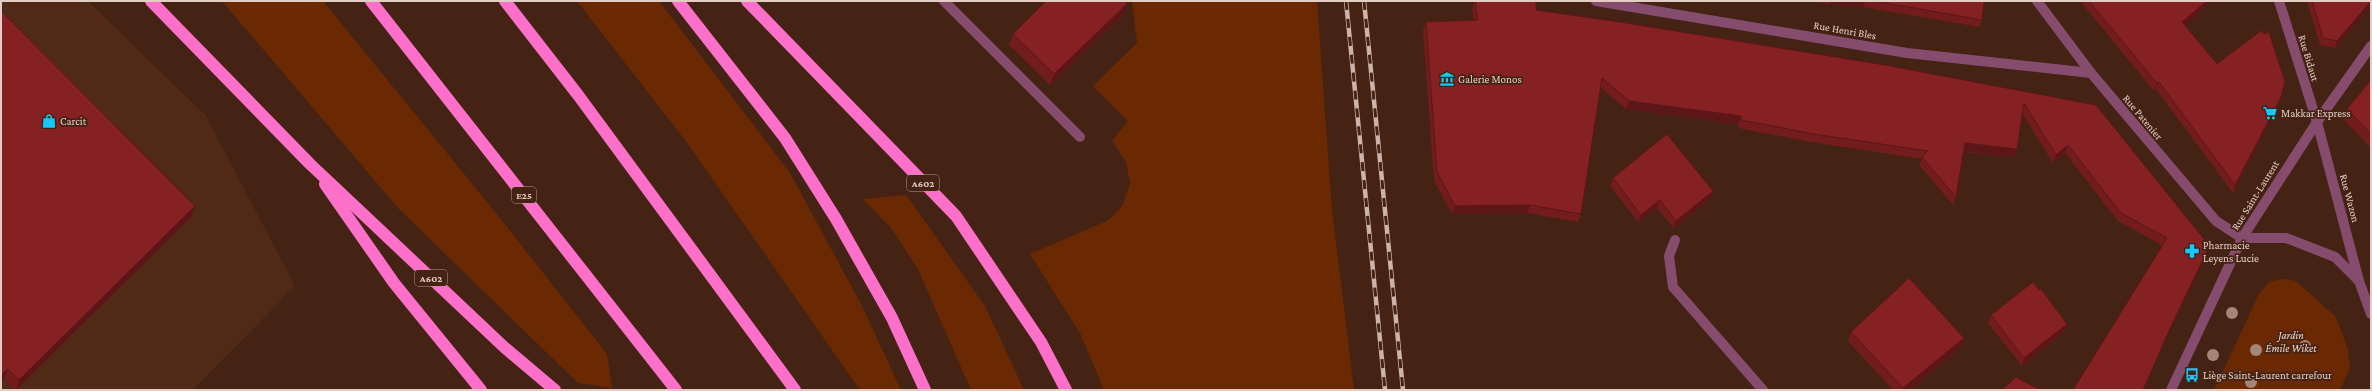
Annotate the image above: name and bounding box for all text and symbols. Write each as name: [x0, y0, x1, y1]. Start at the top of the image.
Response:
street label: Rue Henri Bles: [1813, 19, 1877, 41]
street label: Rue Bidaut: [2296, 33, 2322, 83]
museum icon: Galerie Monos: [1439, 71, 1455, 87]
place label: Galerie Monos: [1458, 73, 1522, 85]
street label: Rue Patenier: [2121, 92, 2165, 142]
supermarket icon: Makkar Express: [2262, 105, 2278, 121]
place label: Makkar Express: [2281, 107, 2351, 120]
shop icon: Carcit: [41, 113, 57, 129]
place label: Carcit: [60, 115, 87, 127]
street label: Rue Saint-Laurent: [2229, 158, 2281, 232]
street label: Rue Wazon: [2338, 173, 2362, 224]
road number: A602: [907, 175, 939, 191]
road number: E25: [512, 187, 536, 203]
place label: Pharmacie Leyens Lucie: [2203, 239, 2259, 265]
pharmacy icon: Pharmacie Leyens Lucie: [2184, 243, 2200, 259]
road number: A602: [415, 270, 447, 286]
park label: Jardin Émile Wiket: [2266, 329, 2317, 354]
bus stop icon: Liège Saint-Laurent carrefour: [2184, 367, 2200, 383]
place label: Liège Saint-Laurent carrefour: [2203, 369, 2332, 382]

